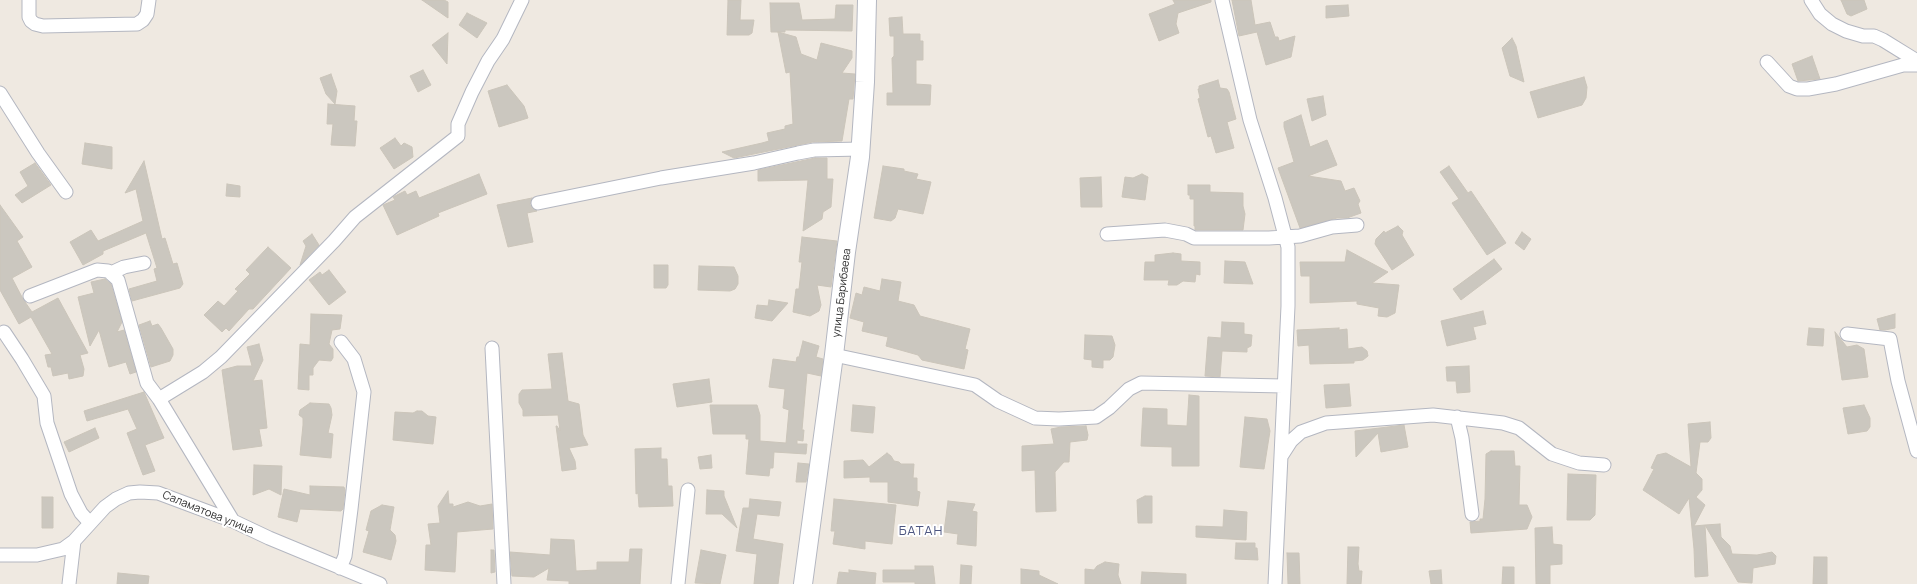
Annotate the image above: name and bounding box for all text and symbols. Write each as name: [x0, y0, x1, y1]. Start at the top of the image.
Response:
street label: улица Барибаева: [830, 248, 854, 338]
street label: Саламатова улица: [160, 489, 256, 537]
district label: БАТАН: [899, 523, 943, 539]

